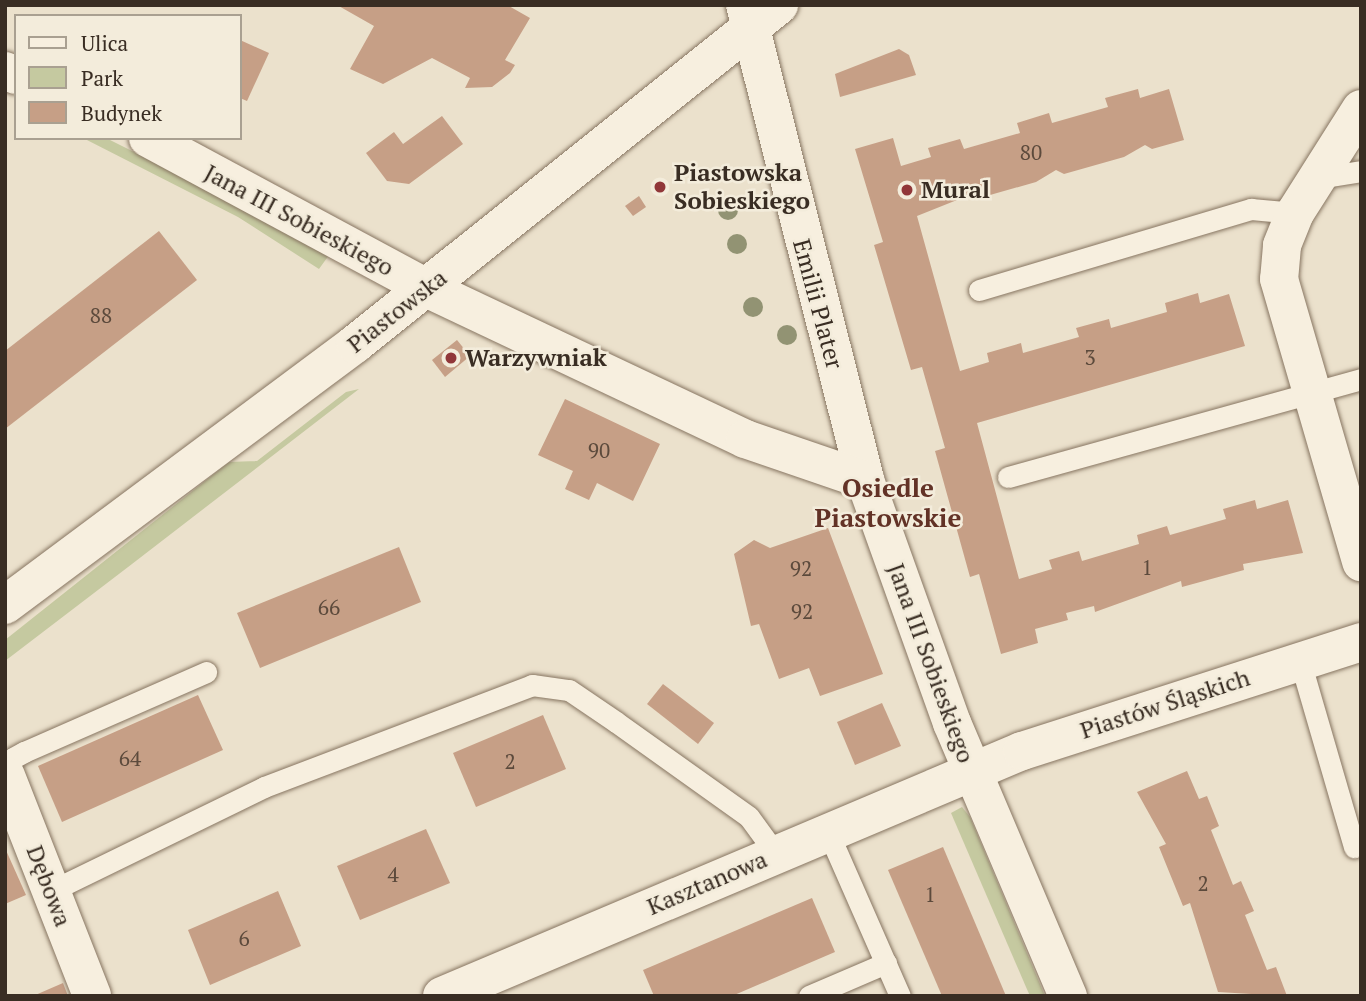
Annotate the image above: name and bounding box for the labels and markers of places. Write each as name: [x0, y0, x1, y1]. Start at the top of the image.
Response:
place label: Piastowska Sobieskiego: [674, 159, 810, 215]
place label: Mural: [921, 176, 990, 204]
marker: Piastowska Sobieskiego: [652, 179, 668, 195]
marker: Mural: [899, 182, 915, 198]
place label: Warzywniak: [465, 344, 607, 372]
marker: Warzywniak: [443, 350, 459, 366]

